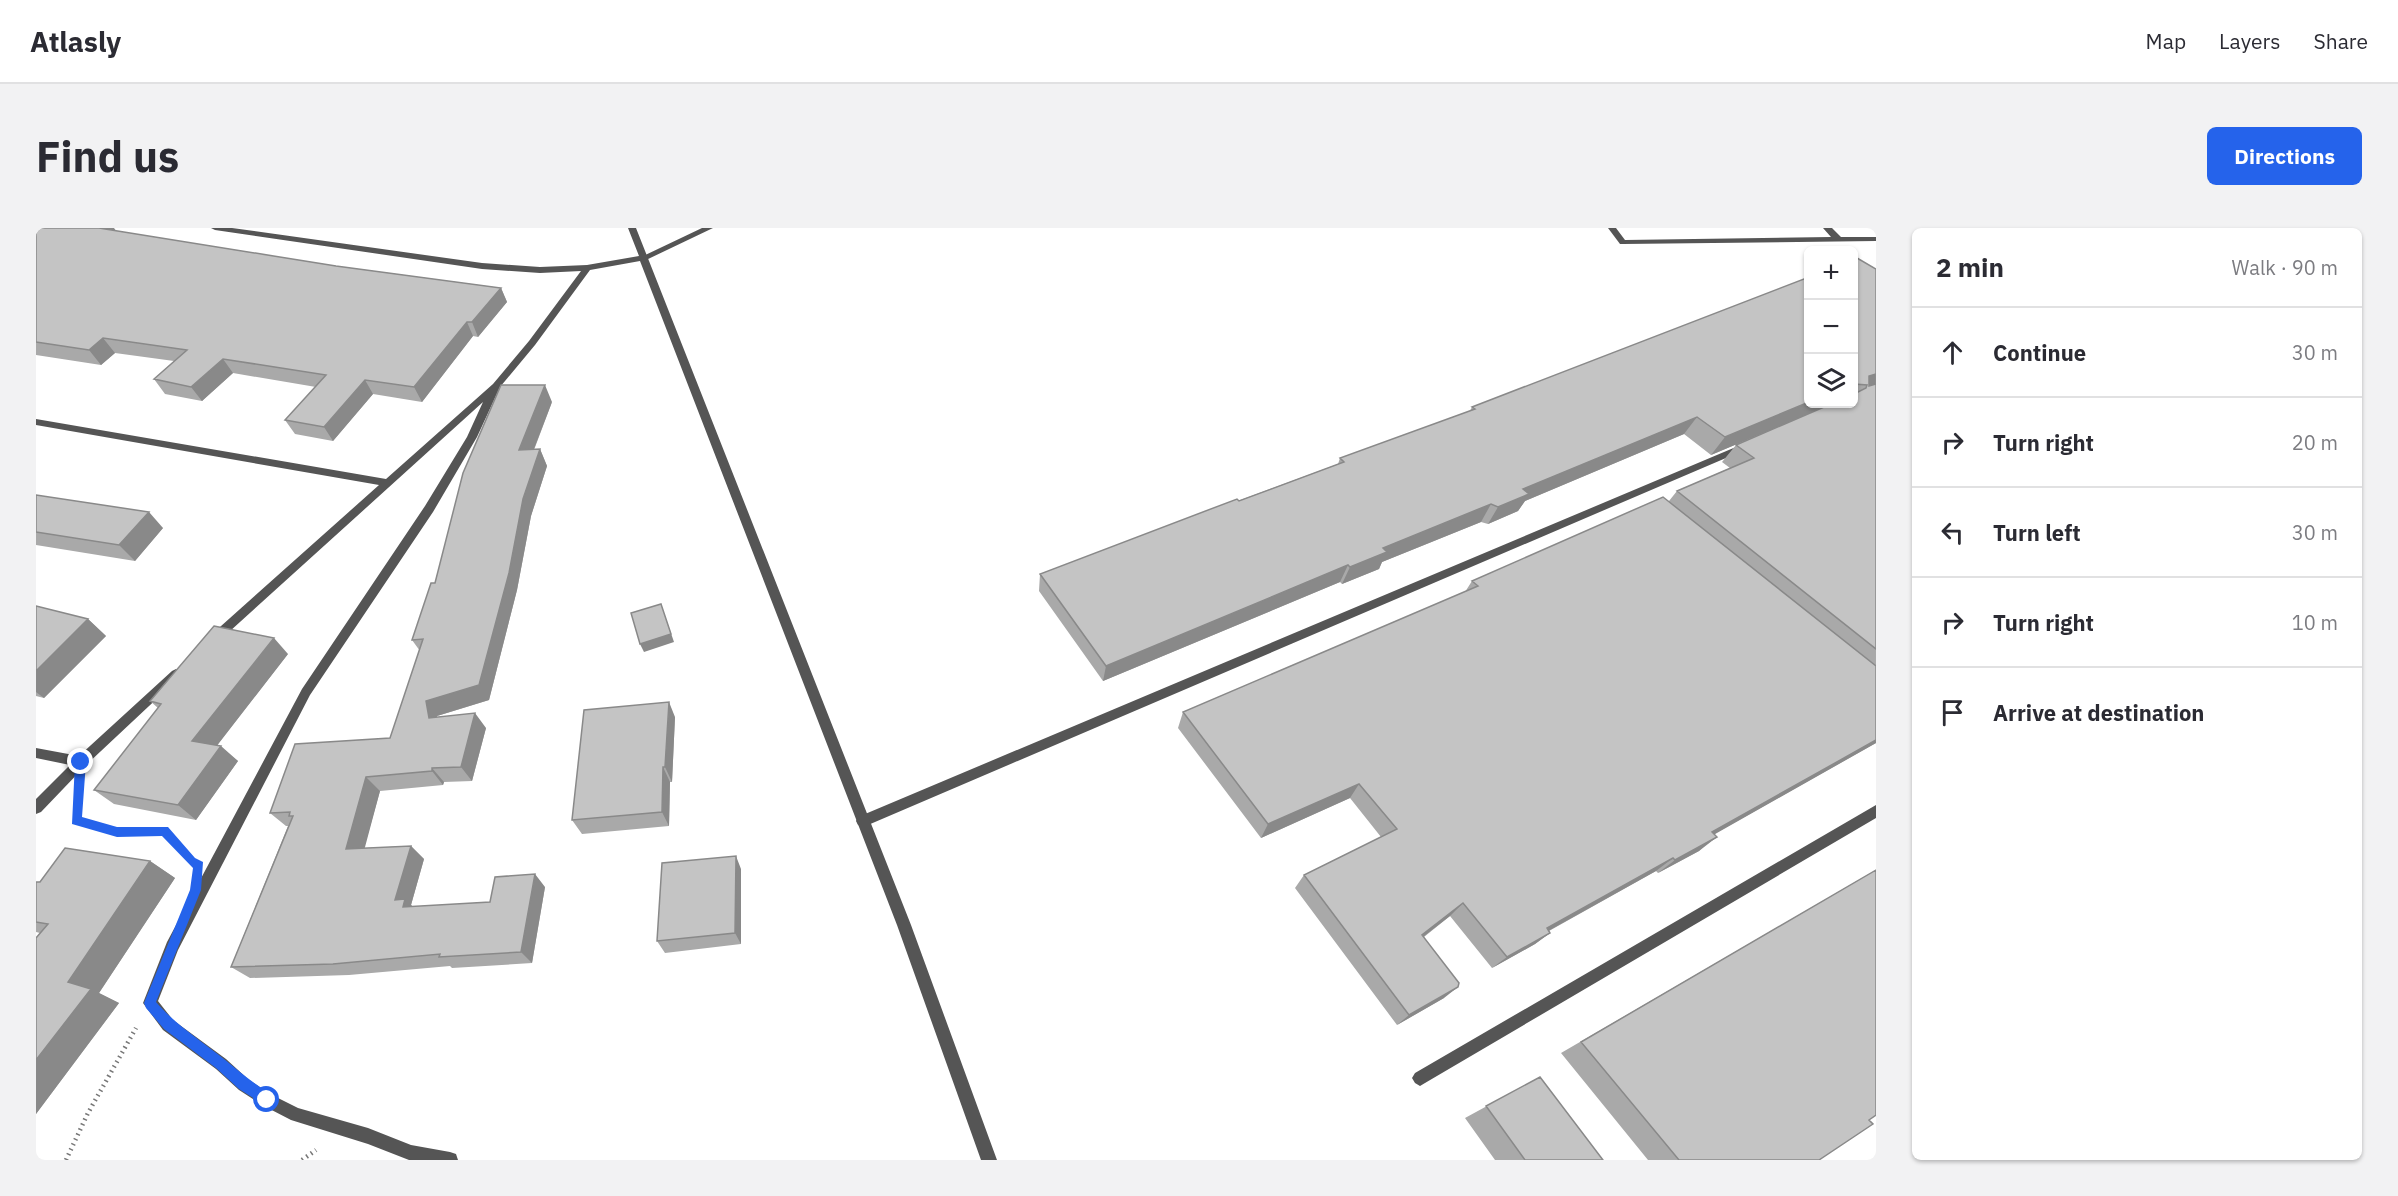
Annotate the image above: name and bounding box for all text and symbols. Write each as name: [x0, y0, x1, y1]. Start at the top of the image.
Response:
text: Atlasly: [30, 23, 121, 60]
text: Map: [2146, 27, 2186, 55]
text: Layers: [2219, 27, 2281, 55]
text: Share: [2314, 27, 2368, 55]
button: Directions: [2207, 127, 2362, 185]
text: Find us: [36, 129, 179, 184]
map controls: [1804, 246, 1858, 408]
button: +: [1804, 246, 1858, 300]
text: 2 min: [1936, 250, 2004, 284]
text: Walk · 90 m: [2232, 254, 2338, 281]
button: −: [1804, 300, 1858, 354]
icon: ahead: [1936, 336, 1969, 369]
text: Continue: [1993, 338, 2086, 367]
text: 30 m: [2292, 339, 2338, 366]
button: layers: [1804, 354, 1858, 408]
icon: right: [1936, 426, 1969, 459]
text: Turn right: [1993, 428, 2094, 457]
text: 20 m: [2292, 429, 2338, 456]
icon: left: [1936, 516, 1969, 549]
text: Turn left: [1993, 518, 2081, 547]
text: 30 m: [2292, 519, 2338, 546]
icon: right: [1936, 606, 1969, 639]
text: Turn right: [1993, 608, 2094, 637]
text: 10 m: [2292, 609, 2338, 636]
icon: arrive: [1936, 696, 1969, 729]
text: Arrive at destination: [1993, 698, 2204, 727]
route end: [67, 748, 93, 774]
route start: [253, 1086, 279, 1112]

